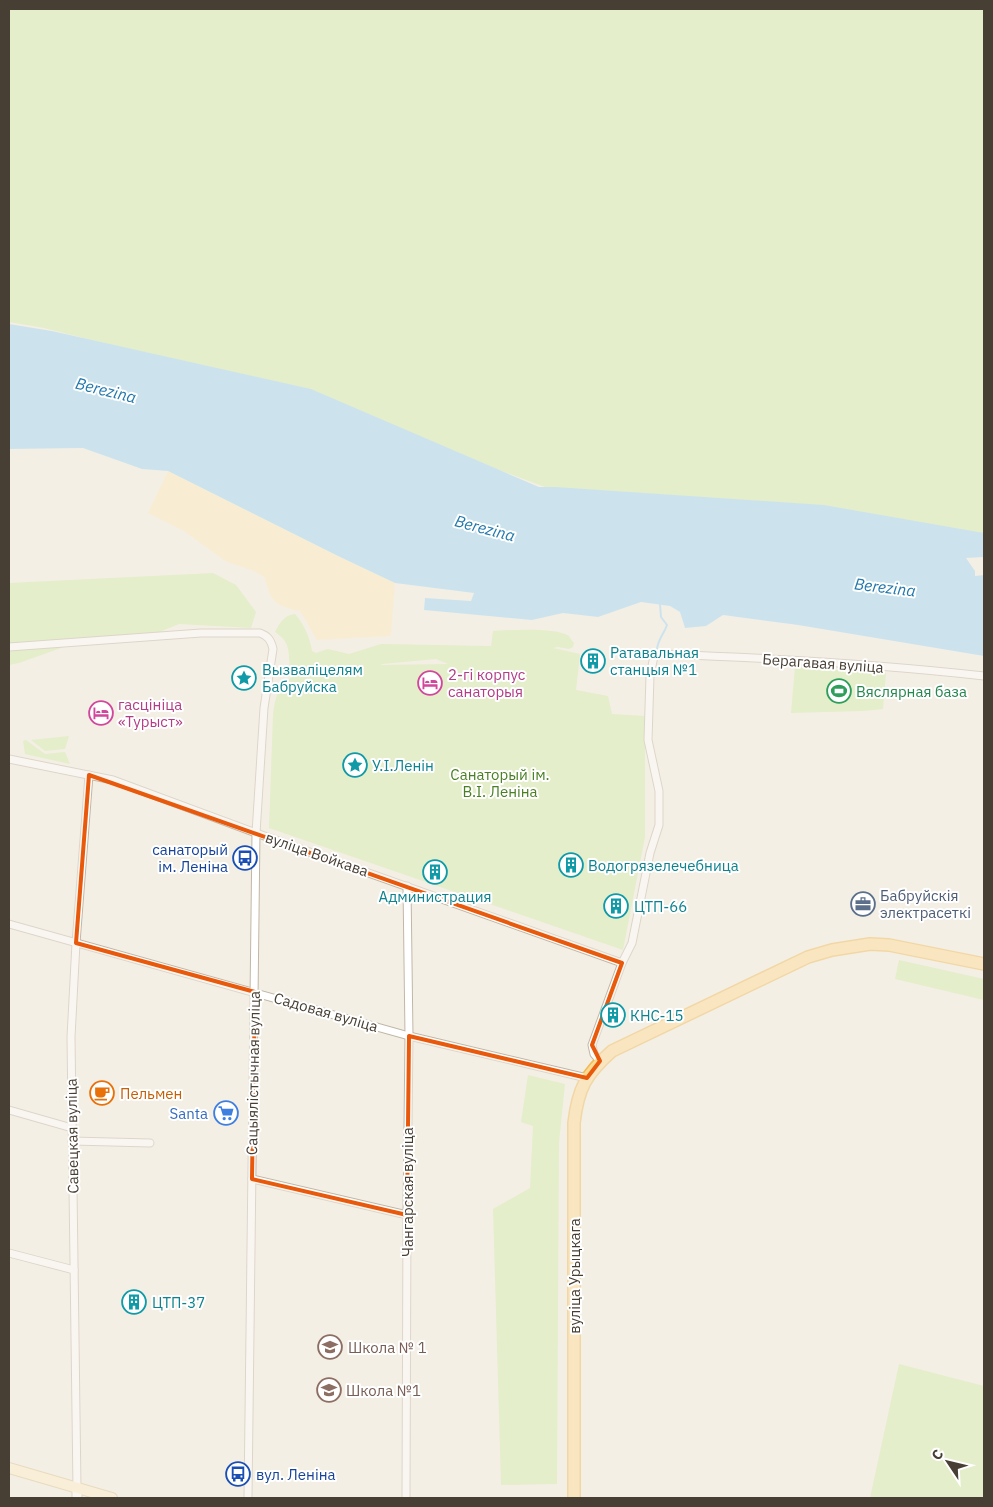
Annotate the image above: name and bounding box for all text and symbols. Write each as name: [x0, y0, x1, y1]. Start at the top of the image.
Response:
water label: Berezina: [74, 373, 138, 407]
water label: Berezina: [453, 510, 517, 546]
water label: Berezina: [853, 573, 917, 601]
place label: Ратавальная станцыя №1: [610, 643, 699, 679]
building icon: Ратавальная станцыя №1: [580, 648, 606, 674]
street label: Берагавая вуліца: [762, 649, 884, 677]
place label: Вызваліцелям Бабруйска: [262, 660, 363, 696]
place icon: Вызваліцелям Бабруйска: [231, 665, 257, 691]
place label: 2-гі корпус санаторыя: [448, 665, 526, 701]
hotel icon: 2-гі корпус санаторыя: [417, 670, 443, 696]
sports icon: Вяслярная база: [826, 678, 852, 704]
place label: Вяслярная база: [856, 682, 967, 701]
place label: гасцініца «Турыст»: [118, 695, 183, 731]
hotel icon: гасцініца «Турыст»: [88, 700, 114, 726]
place icon: У.І.Ленін: [342, 752, 368, 778]
place label: У.І.Ленін: [372, 756, 434, 775]
park label: Санаторый ім. В.І. Леніна: [450, 765, 550, 801]
street label: вуліца Войкава: [263, 827, 371, 881]
place label: санаторый ім. Леніна: [152, 840, 228, 876]
bus stop icon: санаторый ім. Леніна: [232, 845, 258, 871]
building icon: Водогрязелечебница: [558, 852, 584, 878]
place label: Водогрязелечебница: [588, 856, 739, 875]
building icon: Администрация: [422, 859, 448, 885]
place label: Бабруйскія электрасеткі: [880, 886, 971, 922]
place label: Администрация: [379, 887, 492, 906]
office icon: Бабруйскія электрасеткі: [850, 891, 876, 917]
building icon: ЦТП-66: [603, 893, 629, 919]
place label: ЦТП-66: [634, 897, 687, 916]
street label: Садовая вуліца: [272, 988, 380, 1036]
street label: Сацыялістычная вуліца: [242, 991, 264, 1155]
building icon: КНС-15: [600, 1002, 626, 1028]
place label: КНС-15: [630, 1006, 684, 1025]
street label: Савецкая вуліца: [61, 1078, 83, 1194]
cafe icon: Пельмен: [89, 1080, 115, 1106]
place label: Пельмен: [120, 1084, 182, 1103]
supermarket icon: Santa: [213, 1100, 239, 1126]
place label: Santa: [169, 1104, 208, 1123]
street label: Чангарская вуліца: [398, 1127, 417, 1257]
street label: вуліца Урыцкага: [565, 1218, 584, 1334]
building icon: ЦТП-37: [121, 1289, 147, 1315]
place label: ЦТП-37: [152, 1293, 205, 1312]
school or university icon: Школа № 1: [317, 1334, 343, 1360]
place label: Школа № 1: [348, 1338, 427, 1357]
school or university icon: Школа №1: [316, 1377, 342, 1403]
place label: Школа №1: [346, 1381, 421, 1400]
north arrow: [923, 1437, 973, 1487]
text: С: [927, 1446, 947, 1463]
bus stop icon: вул. Леніна: [225, 1461, 251, 1487]
place label: вул. Леніна: [256, 1465, 336, 1484]

